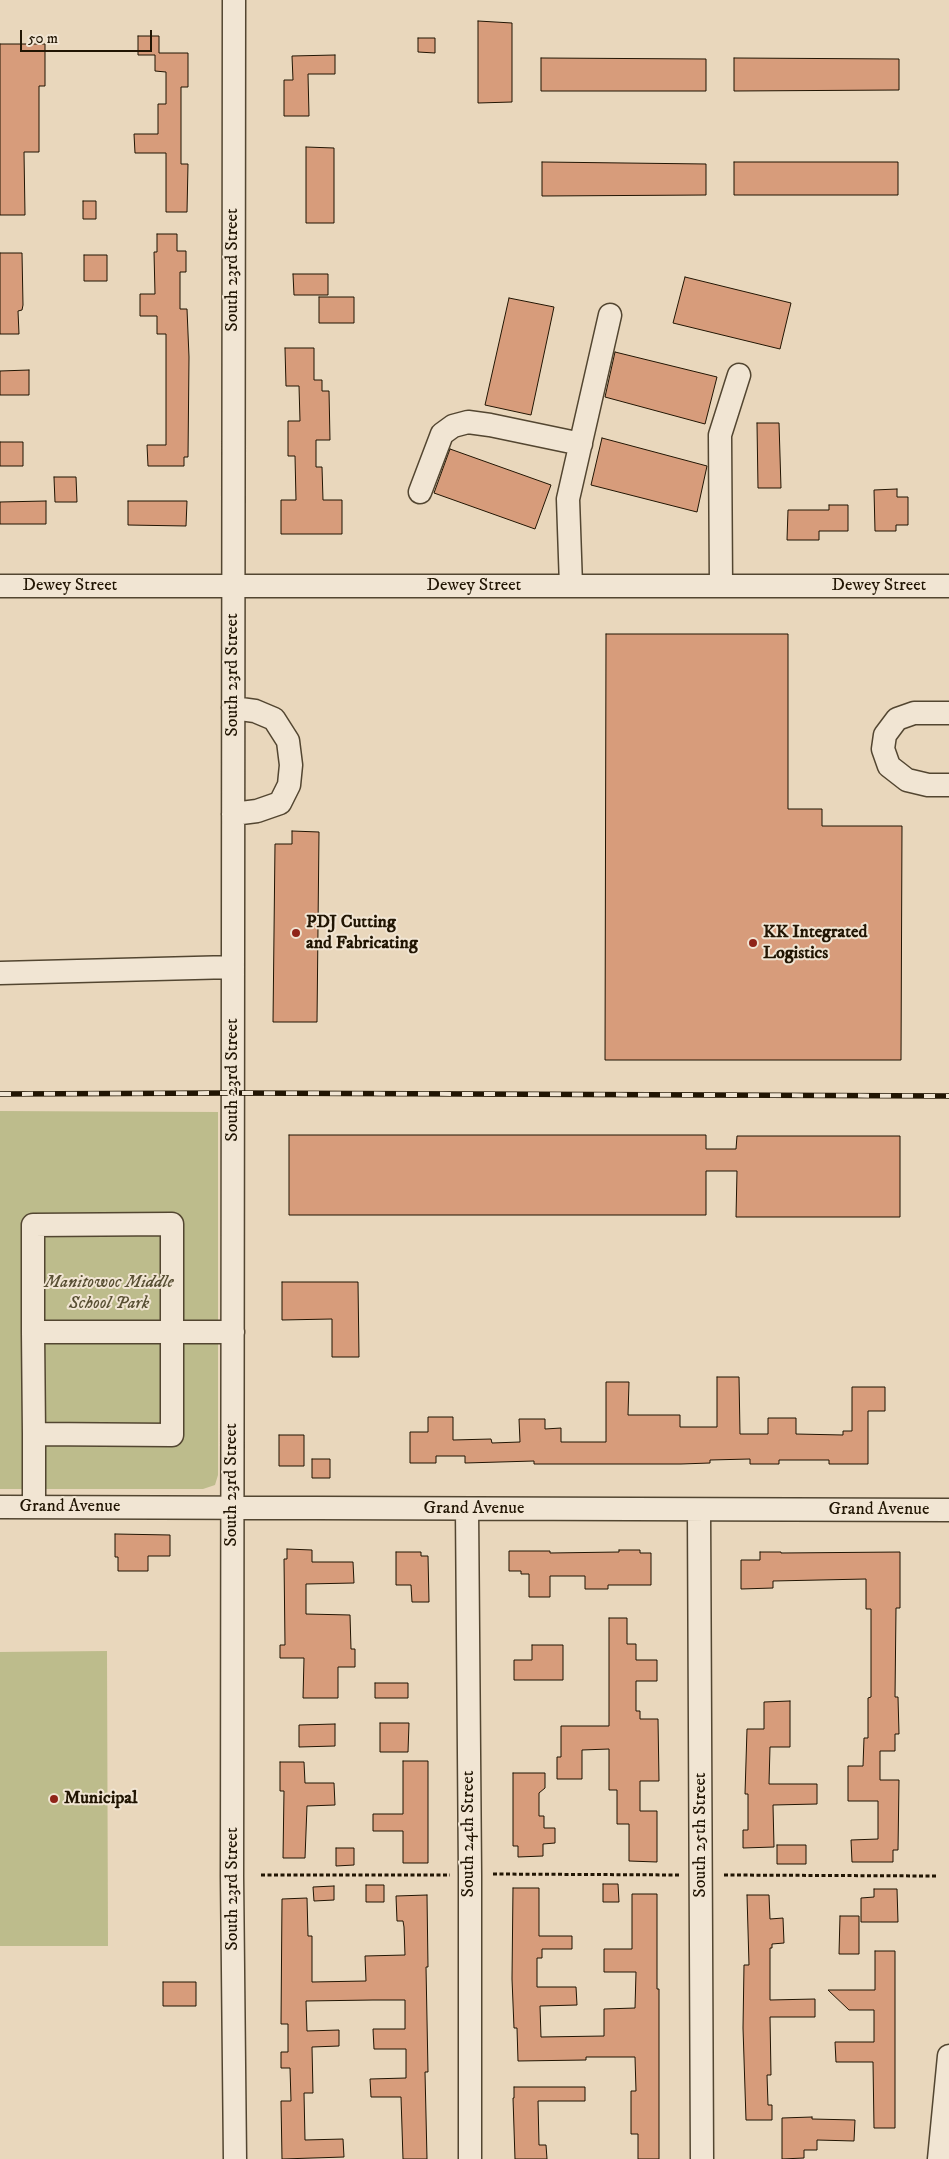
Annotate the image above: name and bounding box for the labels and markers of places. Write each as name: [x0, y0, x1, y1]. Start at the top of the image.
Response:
place label: PDJ Cutting and Fabricating: [306, 912, 418, 954]
place label: KK Integrated Logistics: [763, 922, 867, 964]
marker: PDJ Cutting and Fabricating: [290, 927, 302, 939]
marker: KK Integrated Logistics: [747, 937, 759, 949]
place label: Municipal: [64, 1788, 137, 1810]
marker: Municipal: [48, 1793, 60, 1805]

